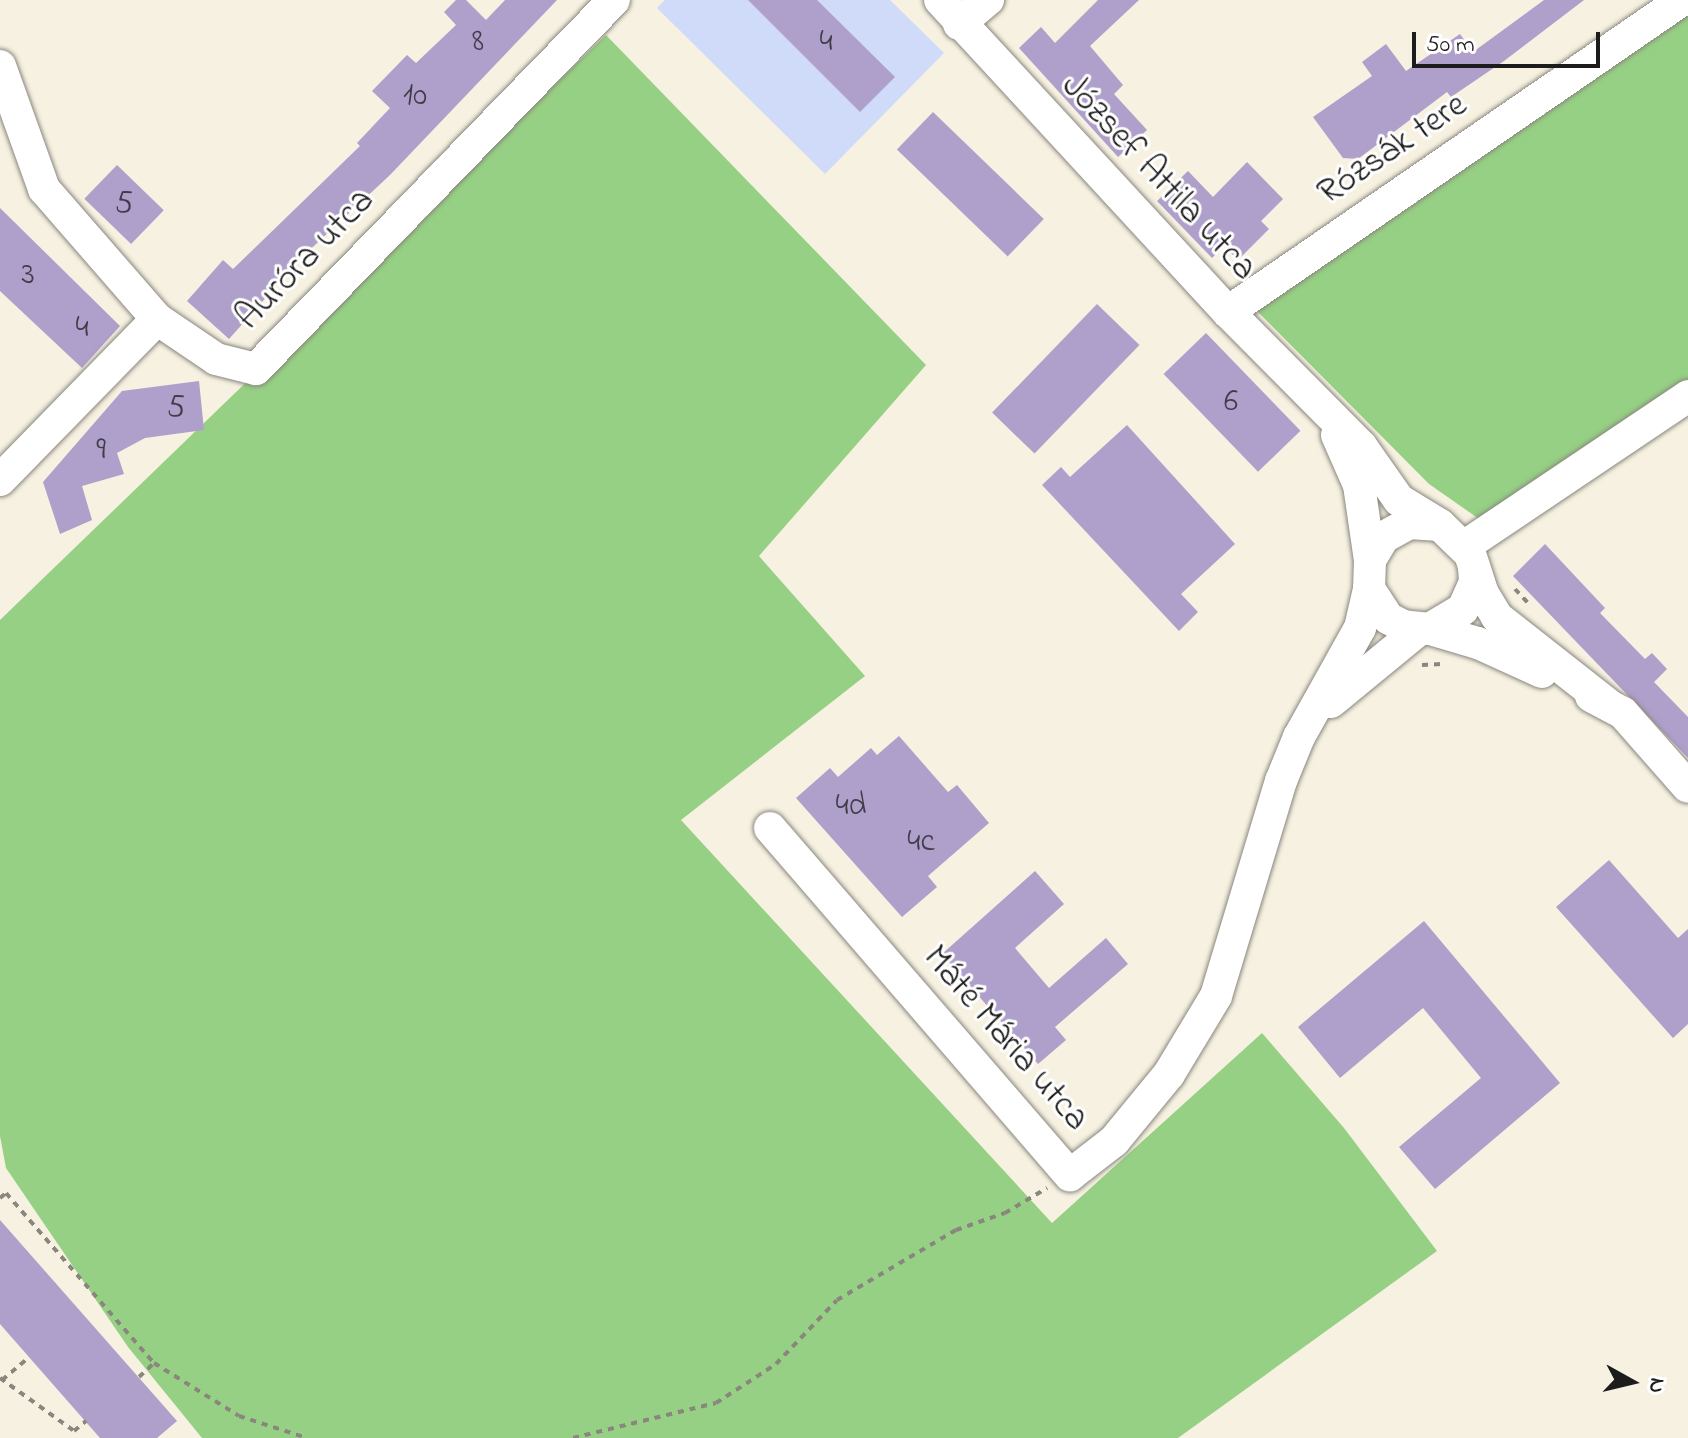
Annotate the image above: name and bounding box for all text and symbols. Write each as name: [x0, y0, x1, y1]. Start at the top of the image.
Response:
scale bar: [1416, 16, 1604, 66]
house number: 8: [472, 24, 484, 62]
house number: 4: [819, 24, 833, 62]
text: 50 m: [1426, 28, 1475, 63]
street label: József Attila utca: [1051, 66, 1265, 290]
house number: 10: [403, 78, 427, 116]
street label: Rózsák tere: [1310, 84, 1476, 216]
street label: Auróra utca: [228, 180, 384, 340]
house number: 5: [115, 186, 133, 224]
house number: 3: [21, 257, 35, 295]
house number: 4: [75, 310, 89, 348]
house number: 6: [1224, 384, 1238, 422]
house number: 5: [167, 390, 185, 428]
house number: 9: [96, 432, 106, 470]
house number: 4d: [835, 788, 867, 826]
house number: 4c: [907, 824, 935, 862]
street label: Máté Mária utca: [913, 937, 1097, 1141]
north arrow: [1592, 1342, 1672, 1422]
text: N: [1639, 1376, 1673, 1395]

